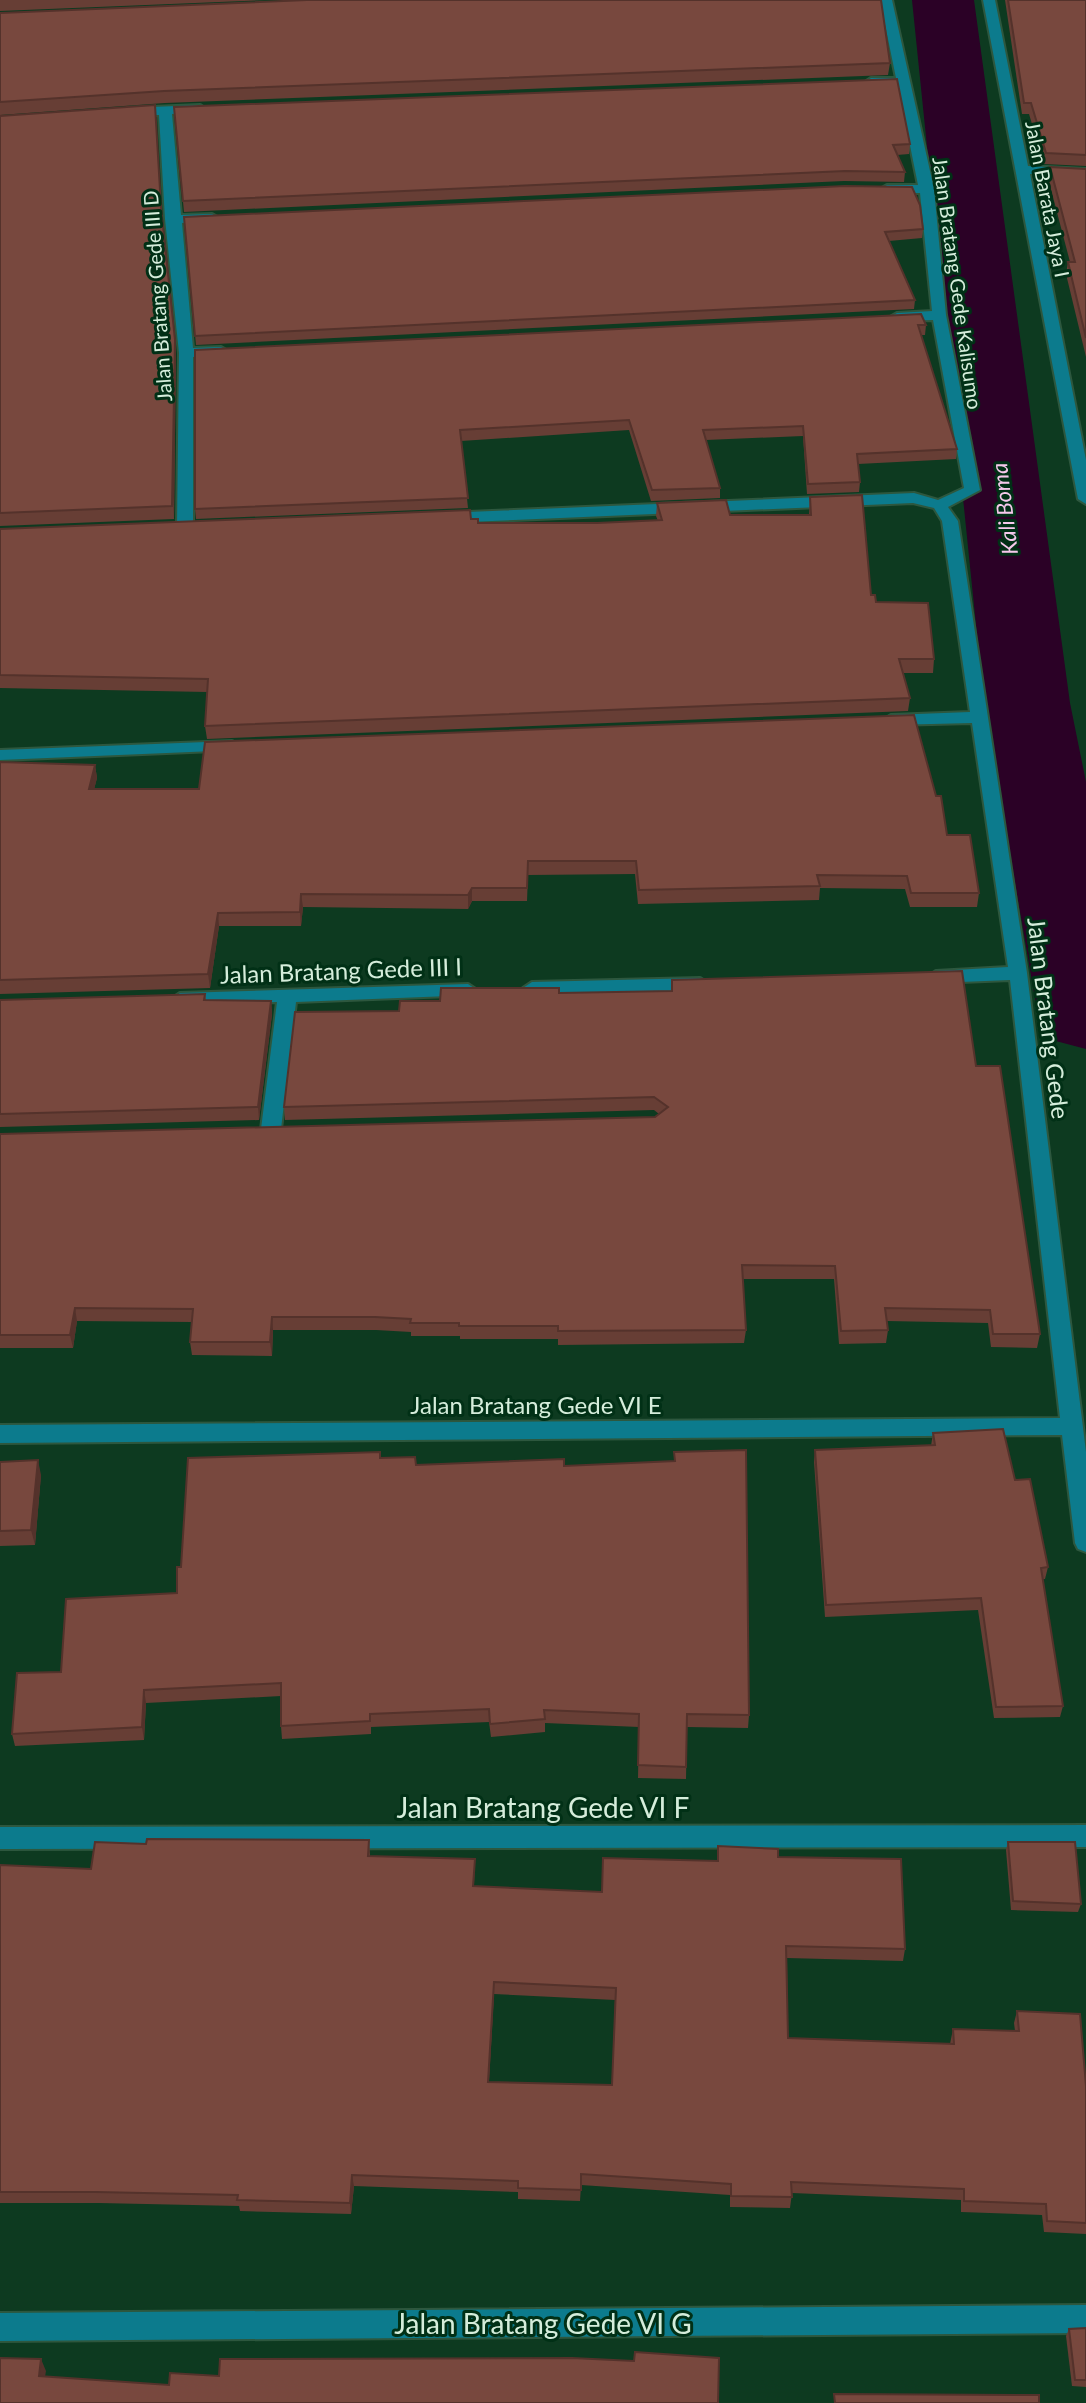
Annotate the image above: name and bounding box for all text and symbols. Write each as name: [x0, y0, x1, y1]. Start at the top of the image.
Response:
street label: Jalan Barata Jaya I: [1021, 119, 1075, 279]
street label: Jalan Bratang Gede Kalisumo: [928, 155, 988, 411]
street label: Jalan Bratang Gede III D: [138, 190, 176, 402]
water label: Kali Boma: [985, 461, 1023, 557]
street label: Jalan Bratang Gede: [1022, 915, 1076, 1121]
street label: Jalan Bratang Gede III I: [219, 951, 463, 989]
street label: Jalan Bratang Gede VI E: [410, 1390, 662, 1419]
street label: Jalan Bratang Gede VI F: [397, 1790, 689, 1824]
street label: Jalan Bratang Gede VI G: [394, 2306, 692, 2340]

